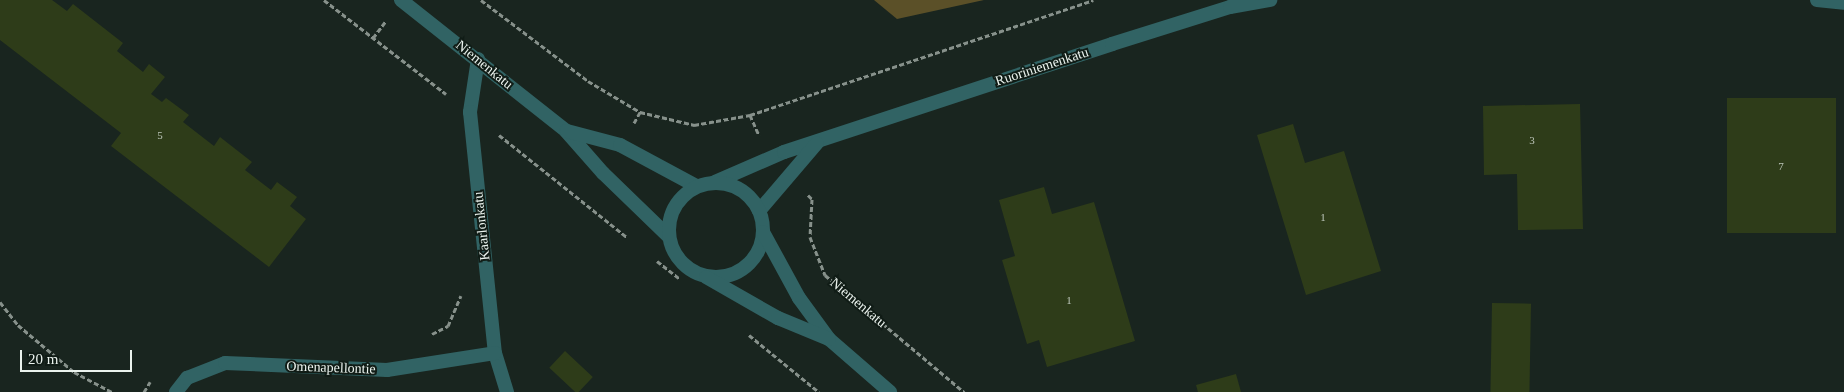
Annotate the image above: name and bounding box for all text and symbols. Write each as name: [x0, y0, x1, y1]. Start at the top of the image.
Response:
street label: Niemenkatu: [452, 37, 516, 93]
street label: Ruoriniemenkatu: [993, 44, 1091, 90]
house number: 5: [157, 128, 163, 142]
house number: 3: [1529, 133, 1535, 147]
house number: 7: [1778, 159, 1784, 173]
street label: Kaarlonkatu: [470, 191, 494, 261]
house number: 1: [1320, 210, 1326, 224]
street label: Niemenkatu: [826, 275, 890, 331]
house number: 1: [1066, 293, 1072, 307]
scale bar: [22, 340, 135, 372]
text: 20 m: [28, 351, 58, 367]
street label: Omenapellontie: [286, 358, 376, 378]

